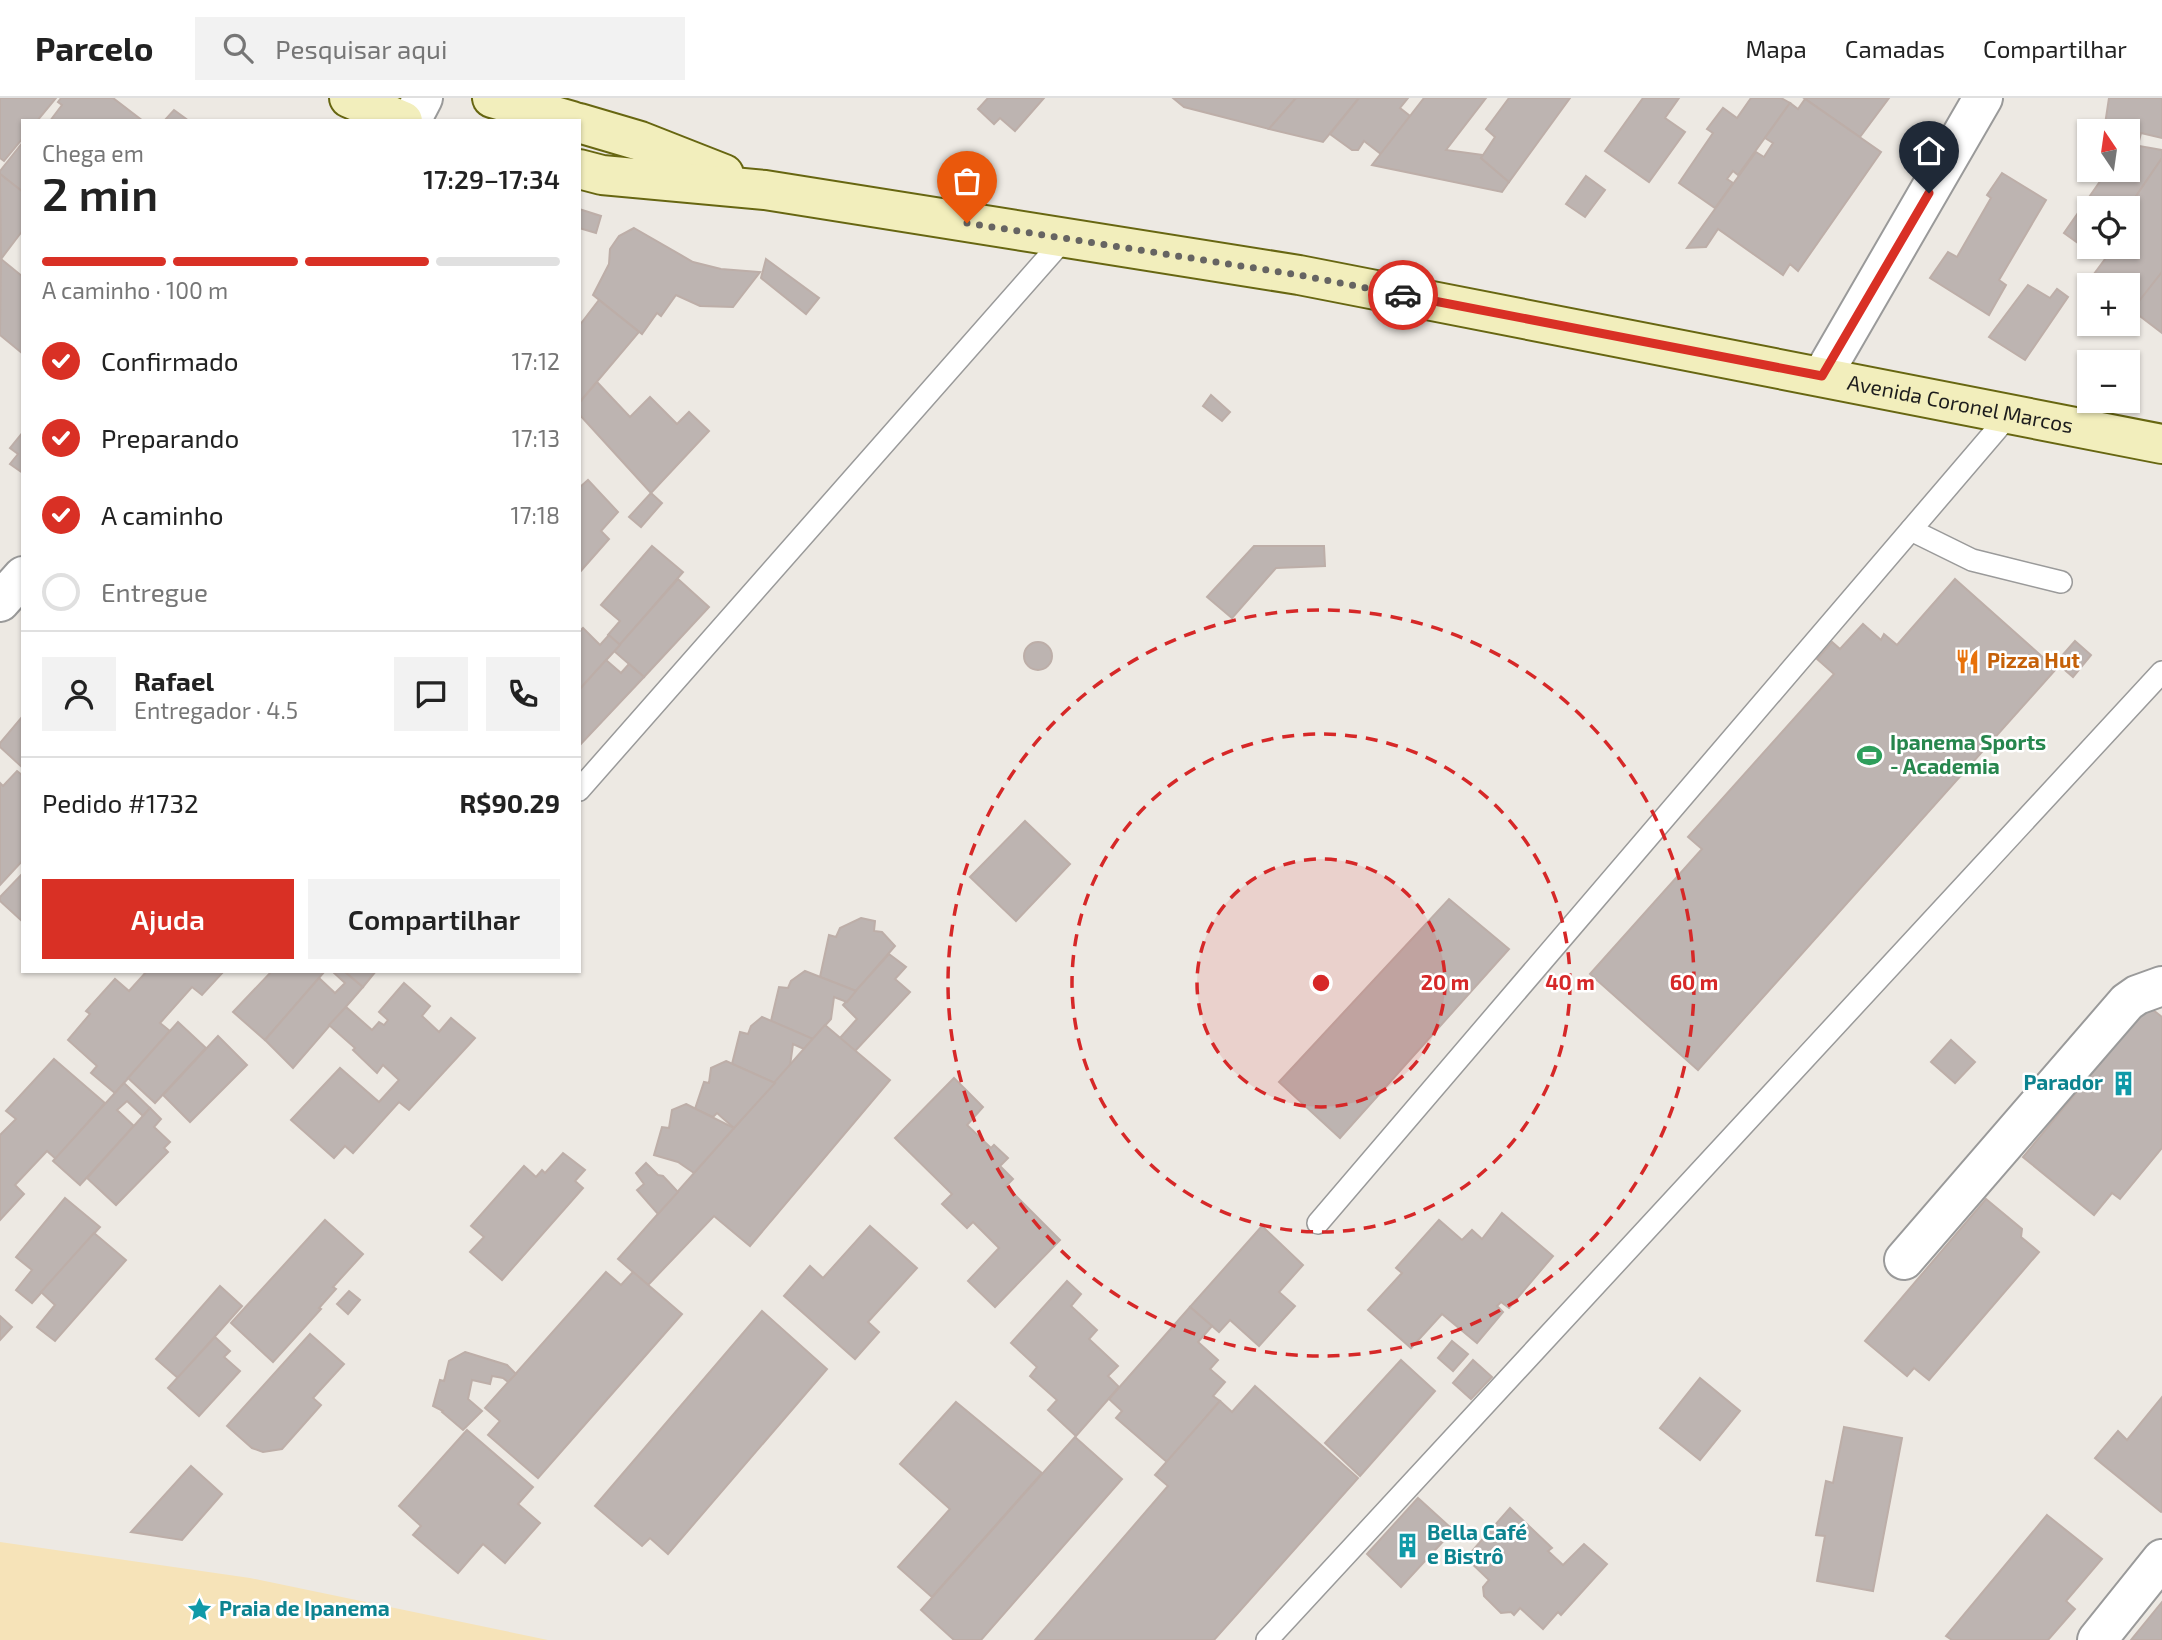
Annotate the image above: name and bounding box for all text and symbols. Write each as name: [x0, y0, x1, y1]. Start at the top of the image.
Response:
search box: [195, 17, 685, 80]
text: Parcelo: [35, 28, 153, 68]
icon: search: [219, 29, 257, 67]
text: Pesquisar aqui: [275, 33, 447, 64]
text: Mapa: [1745, 34, 1807, 63]
text: Camadas: [1845, 34, 1945, 63]
text: Compartilhar: [1983, 34, 2127, 63]
north arrow: [2077, 119, 2140, 182]
map controls: [2077, 119, 2140, 413]
pin: [1899, 121, 1959, 193]
icon: home: [1910, 132, 1948, 170]
text: Chega em: [42, 139, 144, 167]
pin: [937, 151, 997, 223]
icon: bag: [948, 162, 986, 200]
text: 17:29–17:34: [423, 163, 560, 194]
text: 2 min: [42, 165, 158, 220]
button: locate: [2077, 196, 2140, 259]
courier: [1368, 260, 1438, 330]
button: +: [2077, 273, 2140, 336]
text: A caminho · 100 m: [42, 276, 228, 304]
icon: car: [1384, 276, 1422, 314]
icon: check: [42, 342, 80, 380]
text: Confirmado: [101, 345, 239, 376]
text: 17:12: [512, 347, 560, 375]
button: −: [2077, 350, 2140, 413]
street label: Avenida Coronel Marcos: [1846, 369, 2075, 437]
icon: check: [42, 419, 80, 457]
text: Preparando: [101, 422, 239, 453]
text: 17:13: [512, 424, 560, 452]
icon: check: [42, 496, 80, 534]
text: A caminho: [101, 499, 224, 530]
text: 17:18: [511, 501, 560, 529]
text: Entregue: [101, 576, 208, 607]
restaurant icon: Pizza Hut: [1953, 647, 1981, 675]
place label: Pizza Hut: [1987, 647, 2080, 672]
button: person: [42, 657, 116, 731]
button: chat: [394, 657, 468, 731]
button: phone: [486, 657, 560, 731]
text: Rafael: [134, 665, 214, 696]
text: Entregador · 4.5: [134, 696, 298, 724]
place label: Ipanema Sports - Academia: [1890, 729, 2046, 778]
sports icon: Ipanema Sports - Academia: [1856, 741, 1884, 769]
text: Pedido #1732: [42, 787, 199, 818]
text: R$90.29: [460, 787, 560, 818]
button: Ajuda: [42, 879, 294, 959]
button: Compartilhar: [308, 879, 560, 959]
text: 20 m: [1421, 969, 1469, 994]
text: 40 m: [1545, 969, 1595, 994]
text: 60 m: [1670, 969, 1718, 994]
centre of rings: [1309, 971, 1333, 995]
place label: Parador: [2023, 1069, 2103, 1094]
building icon: Parador: [2109, 1069, 2137, 1097]
place label: Bella Café e Bistrô: [1427, 1519, 1527, 1568]
building icon: Bella Café e Bistrô: [1393, 1531, 1421, 1559]
place icon: Praia de Ipanema: [185, 1595, 213, 1623]
place label: Praia de Ipanema: [219, 1595, 390, 1620]

